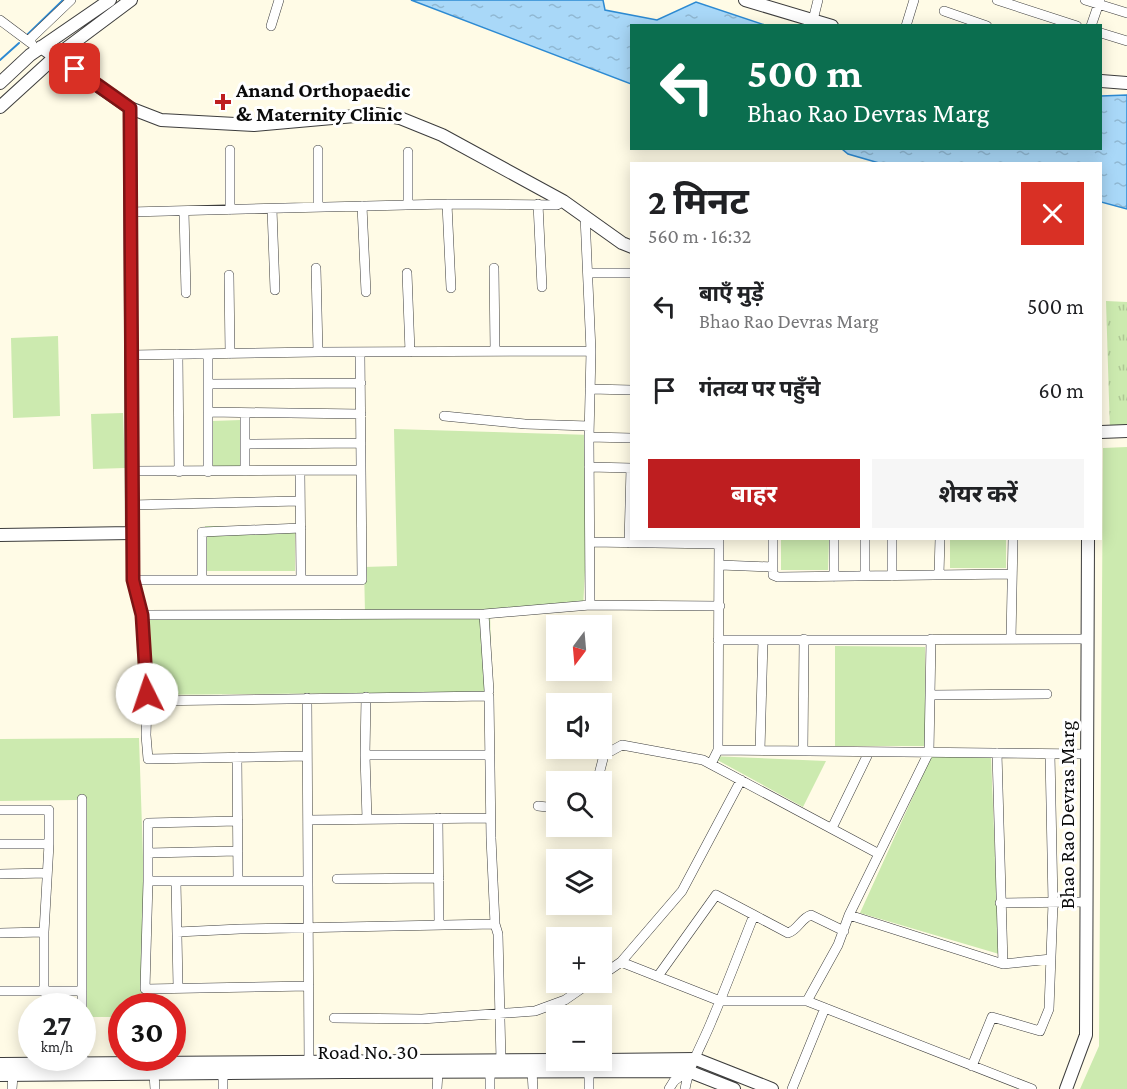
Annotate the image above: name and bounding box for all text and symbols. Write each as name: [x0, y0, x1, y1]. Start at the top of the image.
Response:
pin: [49, 43, 100, 94]
icon: left: [648, 48, 726, 126]
text: 500 m: [747, 49, 862, 96]
icon: arrive: [58, 52, 91, 85]
place label: Anand Orthopaedic & Maternity Clinic: [235, 78, 411, 126]
marker: Anand Orthopaedic & Maternity Clinic: [214, 93, 232, 111]
text: Bhao Rao Devras Marg: [747, 98, 990, 128]
text: 2 मिनट: [648, 182, 749, 222]
button: close: [1021, 182, 1084, 245]
text: 560 m · 16:32: [648, 225, 751, 247]
text: बाएँ मुड़ें: [699, 281, 764, 306]
icon: left: [648, 290, 681, 323]
text: 500 m: [1027, 294, 1084, 319]
text: Bhao Rao Devras Marg: [699, 310, 879, 332]
icon: arrive: [648, 374, 681, 407]
text: गंतव्य पर पहुँचे: [699, 376, 821, 401]
text: 60 m: [1039, 378, 1084, 403]
button: बाहर: [648, 459, 860, 528]
button: शेयर करें: [872, 459, 1084, 528]
north arrow: [546, 615, 612, 681]
map controls: [546, 615, 612, 1071]
position arrow: [115, 662, 179, 726]
button: sound: [546, 693, 612, 759]
street label: Bhao Rao Devras Marg: [1055, 721, 1079, 909]
button: search: [546, 771, 612, 837]
button: layers: [546, 849, 612, 915]
button: +: [546, 927, 612, 993]
speed limit sign: 30: [108, 993, 186, 1071]
button: −: [546, 1005, 612, 1071]
text: 27: [42, 1008, 72, 1041]
text: km/h: [41, 1039, 73, 1055]
street label: Road No. 30: [318, 1040, 418, 1064]

